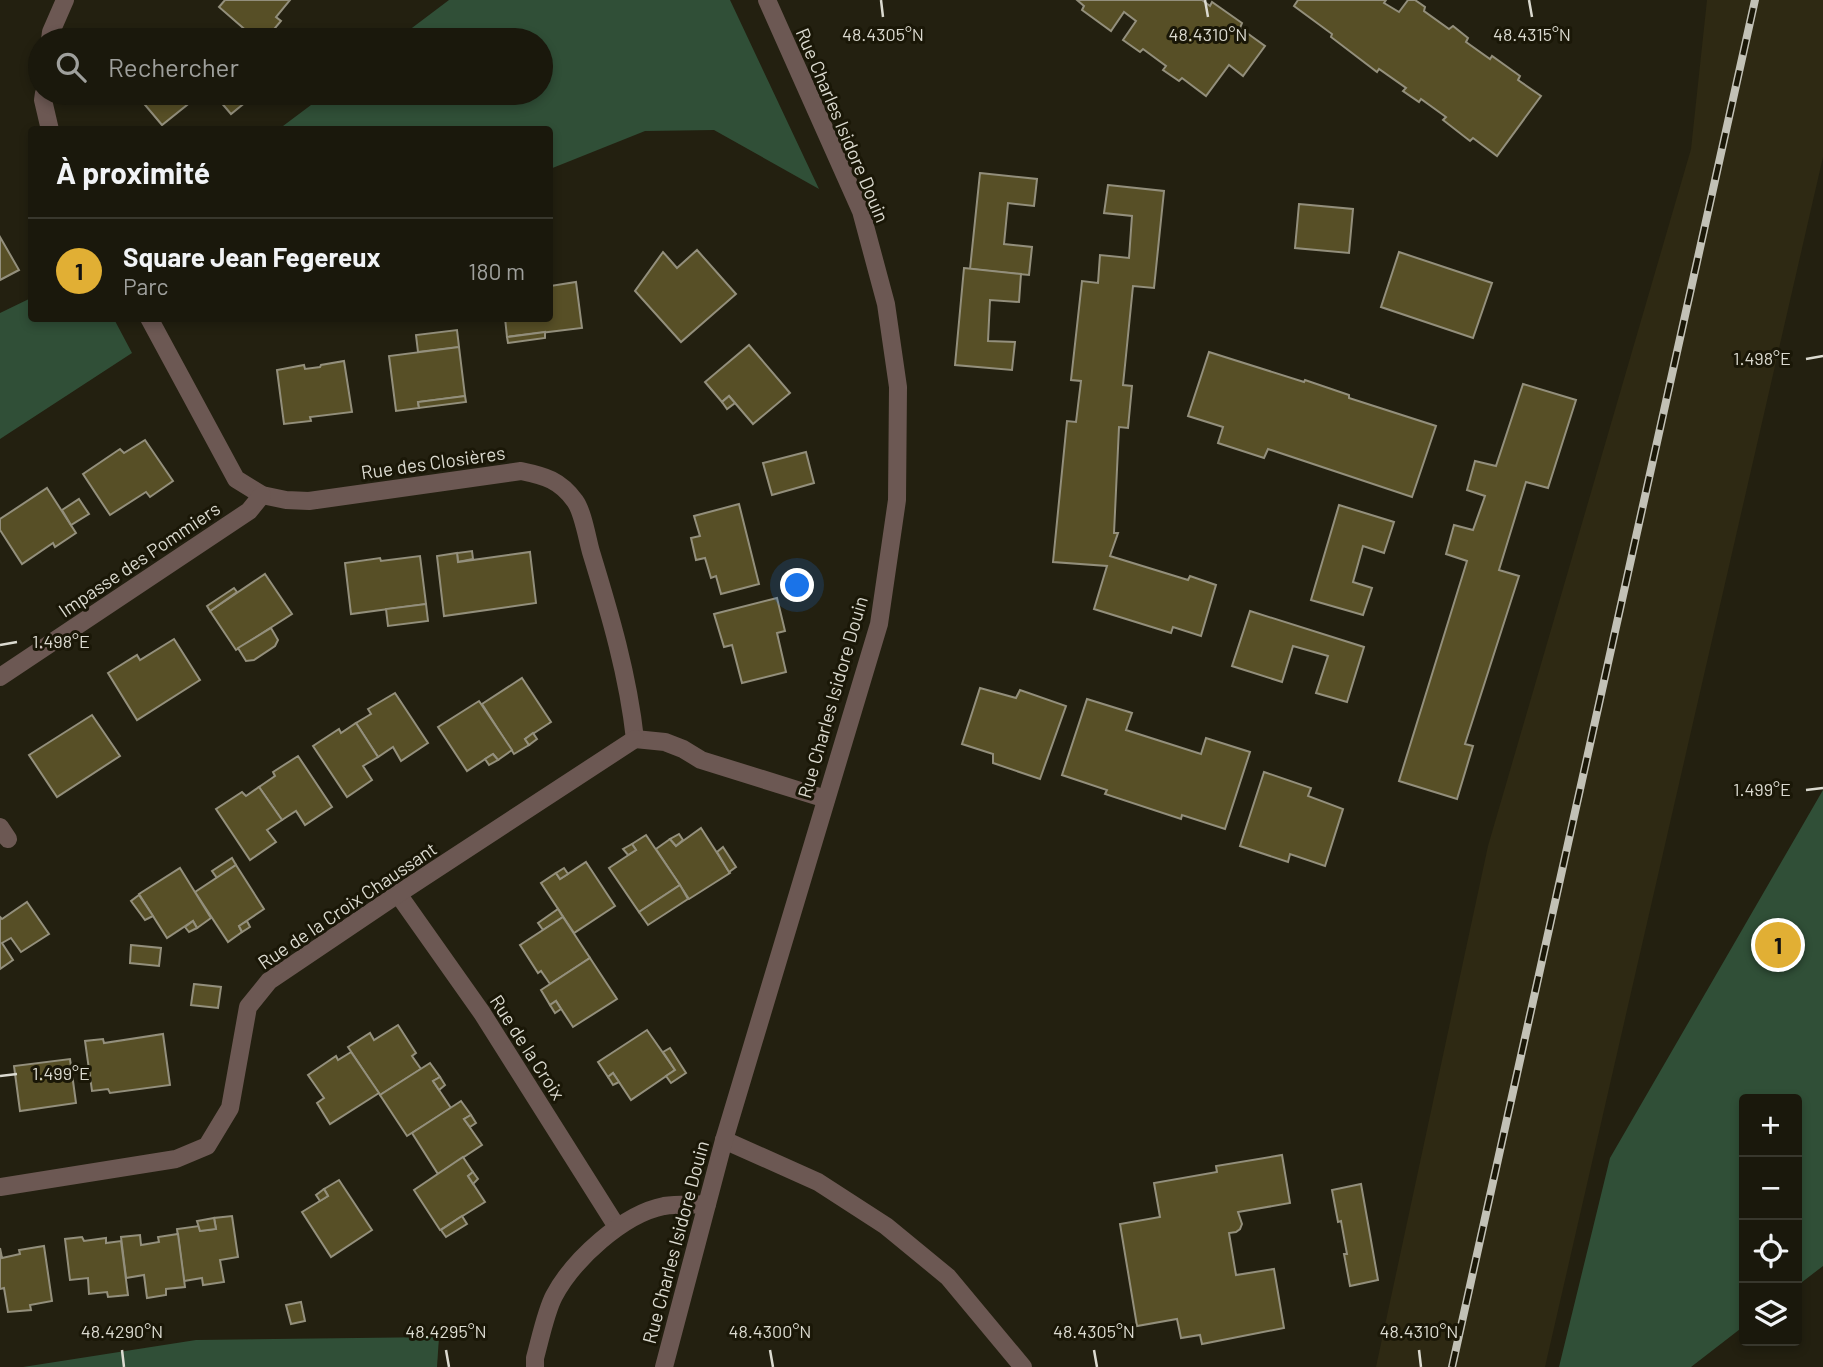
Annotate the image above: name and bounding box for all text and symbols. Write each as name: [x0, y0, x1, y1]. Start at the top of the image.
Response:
text: 48.4305°N: [842, 23, 924, 45]
text: 48.4310°N: [1169, 23, 1247, 45]
text: 48.4315°N: [1493, 23, 1571, 45]
street label: Rue Charles Isidore Douin: [792, 24, 894, 226]
search box: [28, 28, 553, 105]
icon: search: [52, 48, 90, 86]
text: Rechercher: [108, 51, 239, 82]
text: À proximité: [56, 154, 210, 190]
text: Square Jean Fegereux: [123, 241, 380, 272]
text: 1: [75, 257, 83, 285]
text: 180 m: [468, 257, 525, 285]
text: Parc: [123, 272, 169, 300]
text: 1.498°E: [1733, 347, 1791, 369]
street label: Rue des Closières: [359, 441, 507, 483]
street label: Impasse des Pommiers: [54, 496, 224, 622]
your location: [780, 568, 814, 602]
street label: Rue Charles Isidore Douin: [792, 593, 872, 801]
text: 1.498°E: [32, 630, 90, 652]
text: 1.499°E: [1733, 778, 1791, 800]
street label: Rue de la Croix Chaussant: [253, 837, 441, 973]
pin: 1: [1755, 919, 1801, 971]
street label: Rue de la Croix: [486, 990, 570, 1104]
text: 1.499°E: [32, 1062, 90, 1084]
map controls: [1739, 1094, 1802, 1346]
button: +: [1739, 1094, 1802, 1157]
street label: Rue Charles Isidore Douin: [637, 1138, 713, 1346]
button: −: [1739, 1157, 1802, 1220]
button: locate: [1739, 1220, 1802, 1283]
button: layers: [1739, 1283, 1802, 1346]
text: 48.4290°N: [81, 1320, 163, 1342]
text: 48.4295°N: [405, 1320, 487, 1342]
text: 48.4300°N: [729, 1320, 811, 1342]
text: 48.4305°N: [1053, 1320, 1135, 1342]
text: 48.4310°N: [1380, 1320, 1458, 1342]

